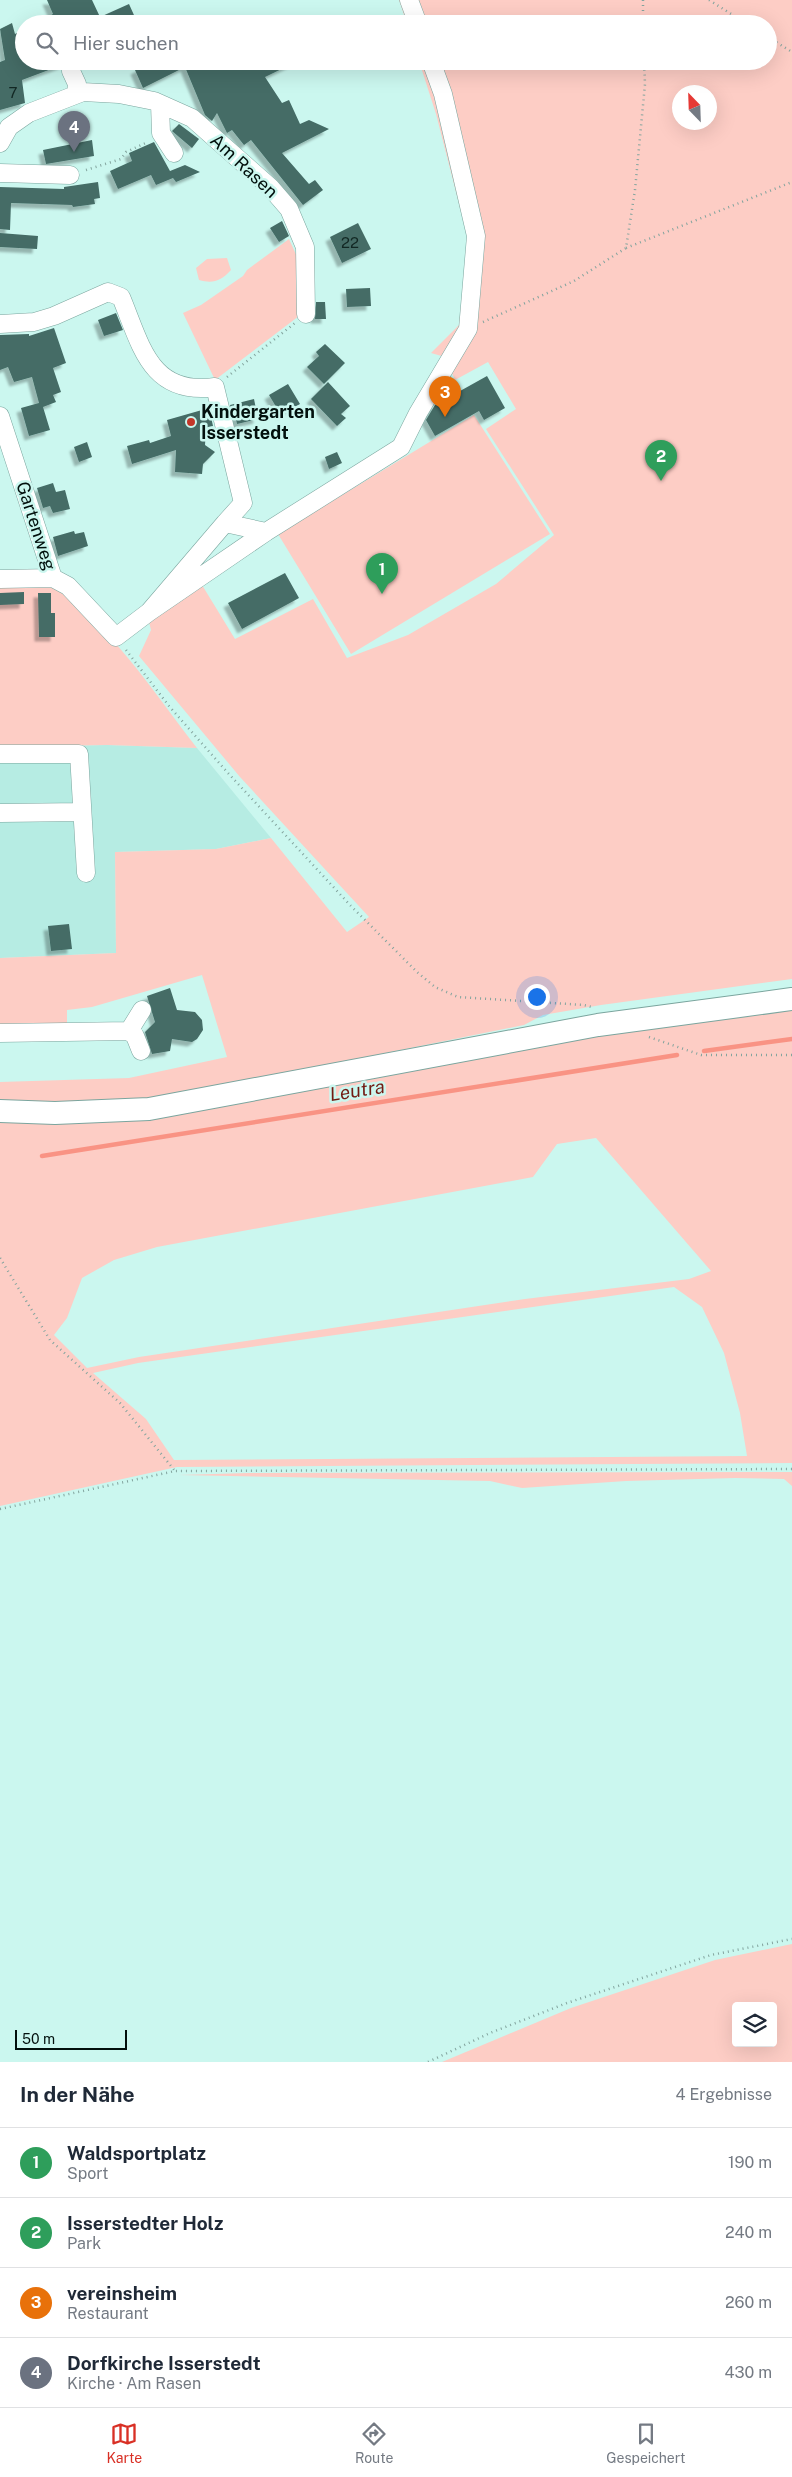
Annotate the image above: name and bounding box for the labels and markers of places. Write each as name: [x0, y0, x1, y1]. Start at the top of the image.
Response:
pin: 4: [58, 111, 90, 152]
pin: 3: [429, 376, 461, 417]
place label: Kindergarten Isserstedt: [201, 401, 315, 443]
marker: Kindergarten Isserstedt: [185, 416, 197, 428]
pin: 2: [645, 440, 677, 481]
pin: 1: [366, 553, 398, 594]

